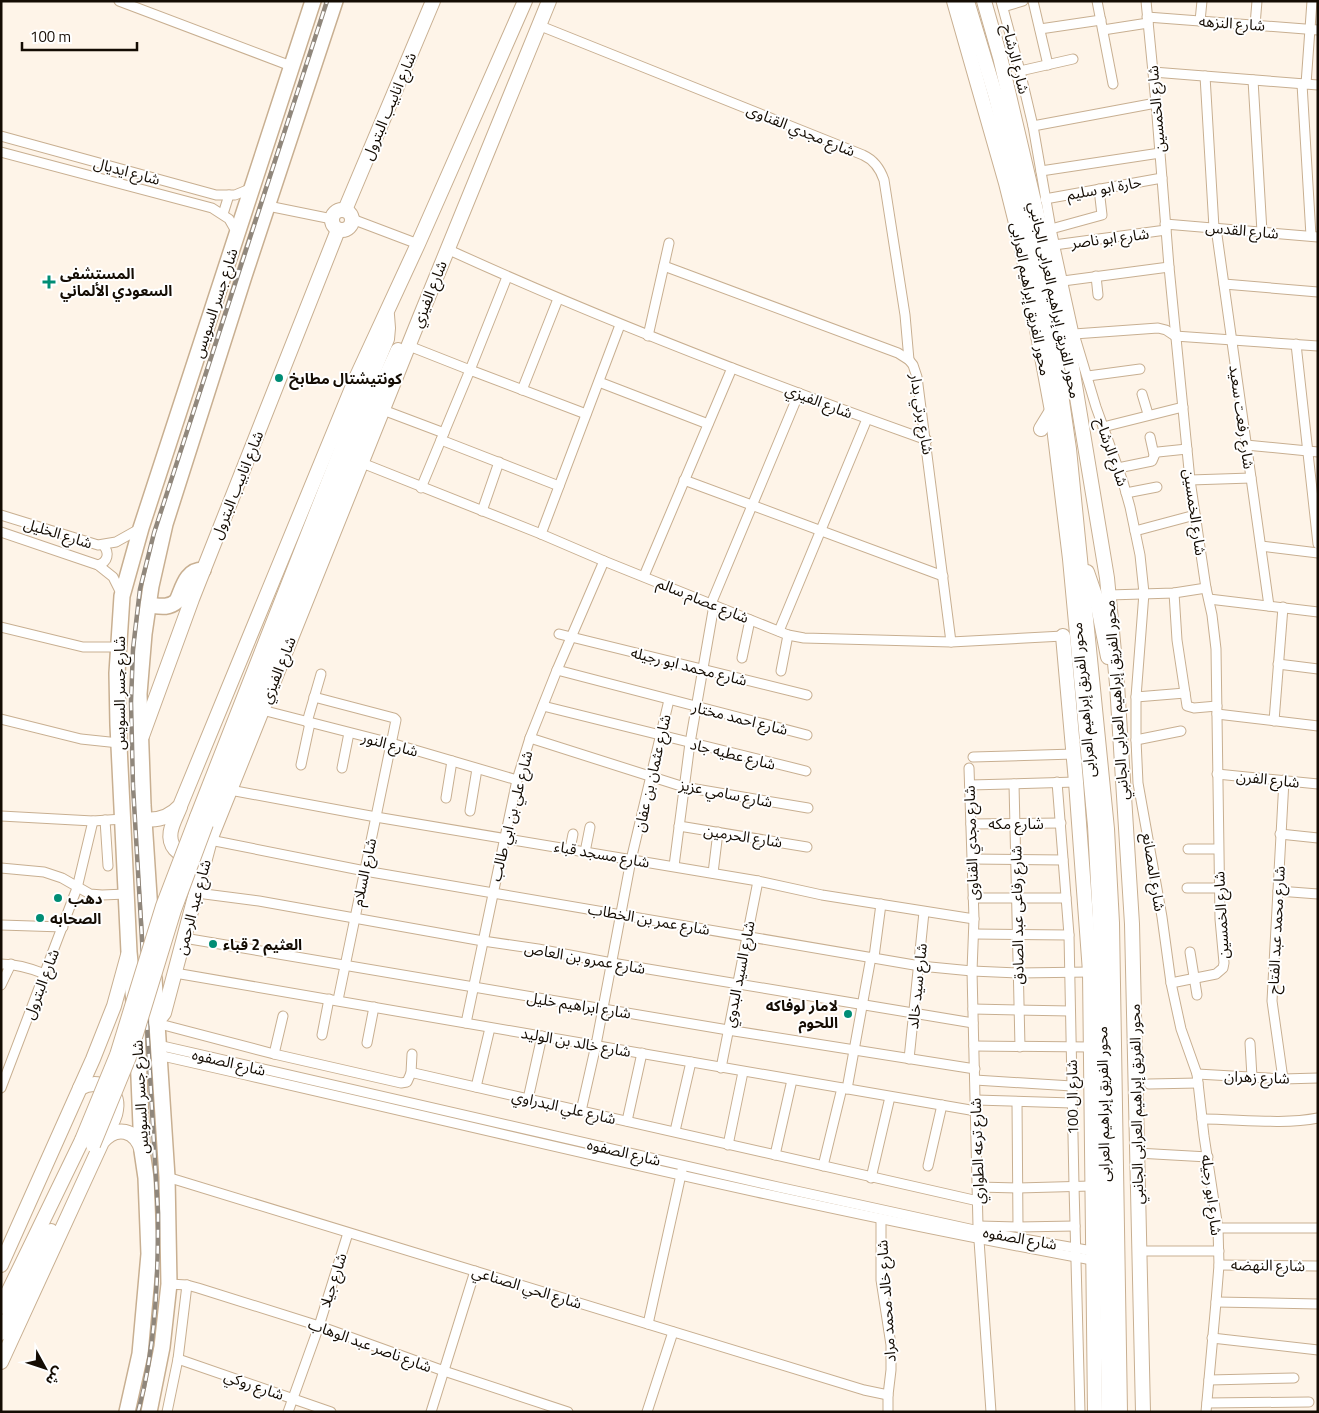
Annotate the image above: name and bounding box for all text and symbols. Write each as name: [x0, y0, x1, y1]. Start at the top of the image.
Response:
street label: شارع النزهه: [1198, 9, 1266, 38]
scale bar: [22, 20, 138, 52]
street label: شارع الرشاح: [995, 22, 1036, 97]
text: 100 m: [30, 25, 71, 48]
street label: شارع انابيب البترول: [356, 48, 423, 164]
street label: شارع الخمسين: [1141, 64, 1172, 154]
street label: شارع مجدي القناوى: [743, 98, 859, 163]
street label: شارع ايديال: [91, 151, 163, 192]
street label: حارة ابو سليم: [1065, 170, 1143, 206]
street label: محور الفريق إبراهيم العرابى الجانبي: [1022, 199, 1087, 401]
street label: شارع القدس: [1204, 215, 1280, 246]
street label: محور الفريق إبراهيم العرابى: [1005, 220, 1057, 378]
street label: شارع ابو ناصر: [1069, 222, 1151, 255]
street label: شارع جسر السويس: [186, 245, 245, 361]
street label: شارع الفيزي: [405, 257, 454, 331]
place label: المستشفى السعودي الألماني: [60, 262, 172, 302]
marker: المستشفى السعودي الألماني: [42, 275, 56, 289]
street label: شارع رفعت سعيد: [1222, 363, 1261, 471]
place label: كونتيشتال مطابخ: [289, 367, 402, 390]
street label: شارع برتي بدار: [903, 371, 940, 457]
marker: كونتيشتال مطابخ: [273, 372, 285, 384]
street label: شارع الفيزي: [782, 378, 856, 425]
street label: شارع الرشاح: [1089, 415, 1135, 490]
street label: شارع انابيب البترول: [205, 427, 270, 543]
street label: شارع الخمسين: [1177, 467, 1213, 557]
street label: شارع الخليل: [21, 512, 95, 555]
street label: شارع عصام سالم: [653, 571, 753, 630]
street label: محور الفريق إبراهيم العرابى الجانبي: [1098, 599, 1135, 801]
street label: محور الفريق إبراهيم العرابى: [1065, 621, 1101, 779]
street label: شارع الفيزي: [254, 633, 303, 707]
street label: شارع جسر السويس: [108, 636, 132, 750]
street label: شارع محمد ابو رجيله: [628, 640, 750, 693]
street label: شارع احمد مختار: [689, 695, 790, 742]
street label: شارع عثمان بن عفان: [627, 712, 678, 834]
street label: شارع النور: [358, 725, 421, 764]
street label: شارع عطيه جاد: [688, 732, 778, 777]
street label: شارع علي بن ابي طالب: [484, 748, 539, 884]
street label: شارع الفرن: [1235, 764, 1301, 795]
street label: شارع سامي عزيز: [676, 773, 775, 814]
street label: شارع مجدي القناوى: [957, 785, 986, 901]
street label: شارع مكه: [988, 812, 1044, 836]
street label: شارع الحرمين: [702, 818, 784, 855]
street label: شارع المصانع: [1135, 831, 1172, 913]
street label: شارع مسجد قباء: [552, 834, 652, 875]
street label: شارع السلام: [346, 836, 383, 908]
street label: شارع رفاعى عبد الصادق: [1004, 845, 1031, 985]
street label: شارع عبد الرحمن: [169, 857, 218, 957]
street label: شارع محمد عبد الفتاح: [1261, 865, 1292, 995]
street label: شارع الخمسين: [1207, 870, 1236, 959]
place label: دهب: [68, 887, 103, 910]
marker: دهب: [52, 892, 64, 904]
street label: شارع عمر بن الخطاب: [586, 897, 712, 942]
place label: الصحابه: [50, 907, 101, 930]
marker: الصحابه: [34, 912, 46, 924]
street label: شارع السيد البدوي: [717, 918, 762, 1030]
place label: العثيم 2 قباء: [223, 933, 302, 956]
street label: شارع عمرو بن العاص: [523, 936, 647, 981]
marker: العثيم 2 قباء: [207, 938, 219, 950]
street label: شارع سيد خالد: [901, 942, 934, 1030]
street label: شارع البترول: [17, 945, 66, 1023]
street label: شارع ابراهيم خليل: [525, 985, 633, 1026]
place label: لامار لوفاكه اللحوم: [766, 994, 838, 1034]
street label: محور الفريق إبراهيم العرابى الجانبي: [1123, 1003, 1150, 1205]
marker: لامار لوفاكه اللحوم: [842, 1008, 854, 1020]
street label: شارع خالد بن الوليد: [519, 1021, 633, 1064]
street label: محور الفريق إبراهيم العرابى: [1090, 1026, 1116, 1182]
street label: شارع جسر السويس: [126, 1039, 155, 1155]
street label: شارع الصفوه: [190, 1042, 268, 1083]
street label: شارع ال 100: [1060, 1059, 1085, 1135]
street label: شارع زهران: [1224, 1064, 1290, 1091]
street label: شارع علي البدراوي: [509, 1084, 619, 1131]
street label: شارع ترعه الطواري: [964, 1097, 991, 1205]
street label: شارع الصفوه: [585, 1132, 663, 1173]
street label: شارع ابو رجيله: [1195, 1153, 1228, 1237]
street label: شارع الصفوه: [981, 1220, 1059, 1257]
street label: شارع خالد محمد مراد: [870, 1239, 903, 1363]
street label: شارع جيلا: [313, 1250, 354, 1310]
street label: شارع النهضه: [1231, 1253, 1306, 1278]
street label: شارع الحي الصناعي: [469, 1259, 585, 1316]
street label: شارع ناصر عبد الوهاب: [305, 1312, 435, 1379]
north arrow: [20, 1343, 70, 1393]
text: ش: [41, 1363, 70, 1391]
street label: شارع روكي: [221, 1364, 287, 1407]

